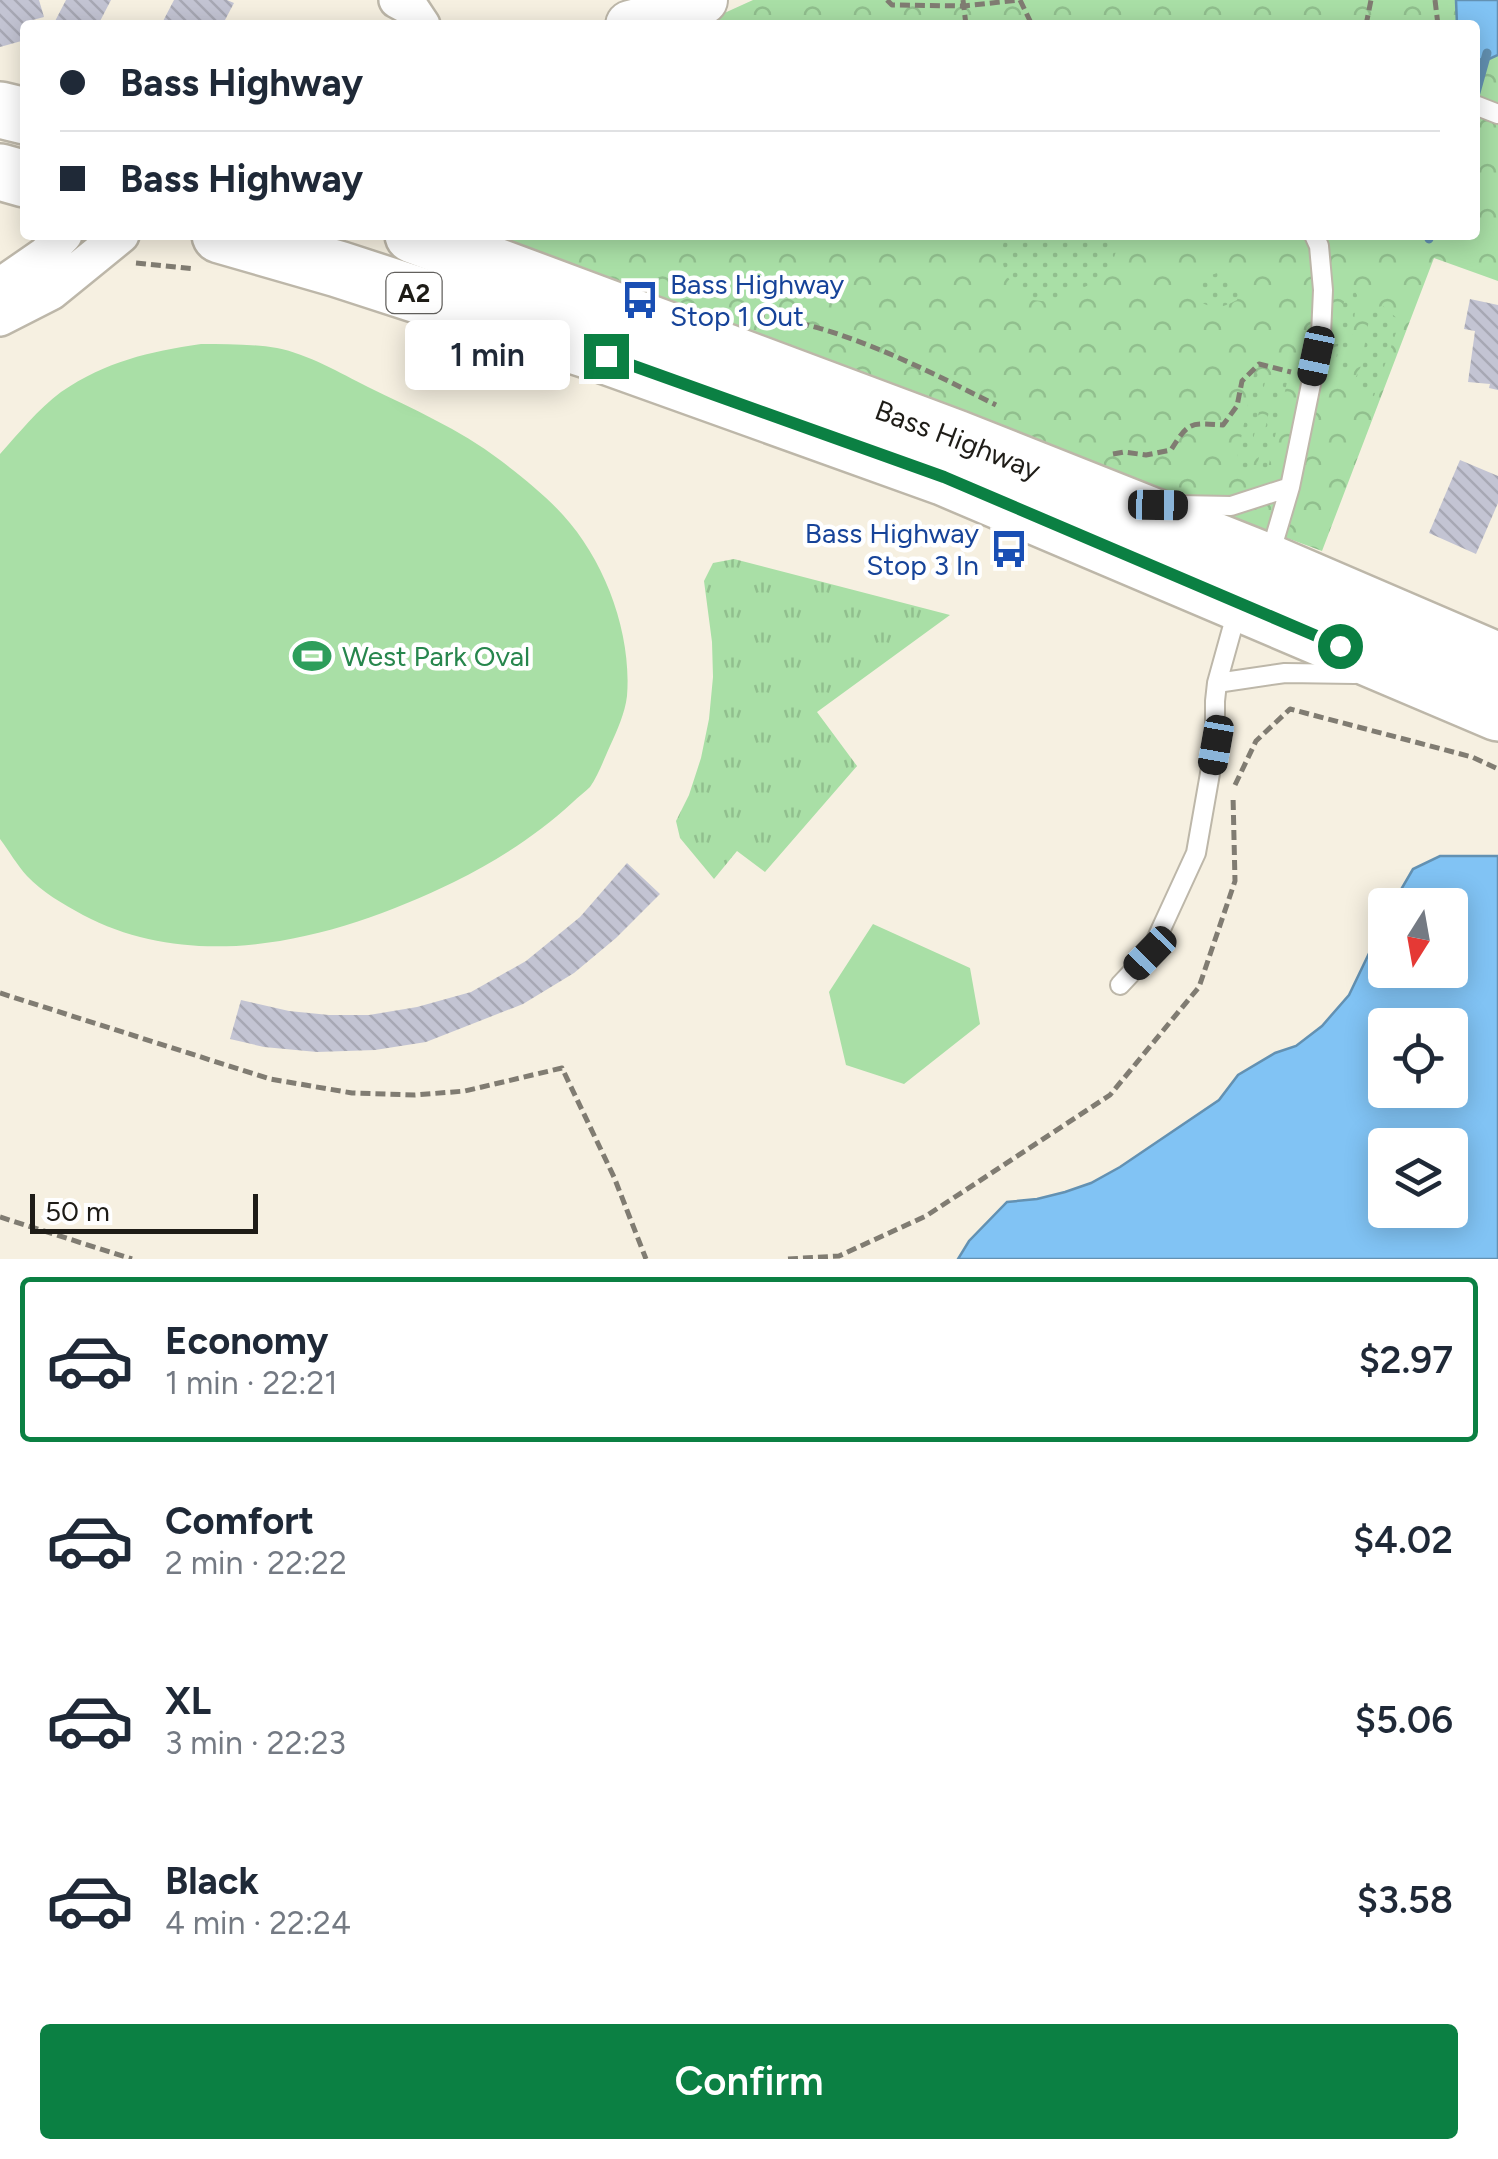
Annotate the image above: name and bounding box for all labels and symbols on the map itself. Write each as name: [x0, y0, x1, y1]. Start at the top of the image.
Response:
place label: Bass Highway Stop 1 Out: [670, 267, 844, 333]
road number: A2: [386, 273, 442, 313]
bus stop icon: Bass Highway Stop 1 Out: [619, 279, 661, 321]
callout: 1 min: [406, 321, 571, 391]
car: [1295, 324, 1337, 388]
route end: [584, 334, 629, 379]
street label: Bass Highway: [871, 392, 1046, 487]
car: [1128, 489, 1188, 521]
place label: Bass Highway Stop 3 In: [805, 516, 979, 582]
bus stop icon: Bass Highway Stop 3 In: [988, 528, 1030, 570]
route start: [1318, 624, 1363, 669]
sports icon: West Park Oval: [291, 635, 333, 677]
place label: West Park Oval: [342, 639, 530, 673]
car: [1196, 713, 1236, 777]
north arrow: [1368, 888, 1468, 988]
car: [1118, 921, 1182, 985]
scale bar: [30, 1189, 258, 1234]

